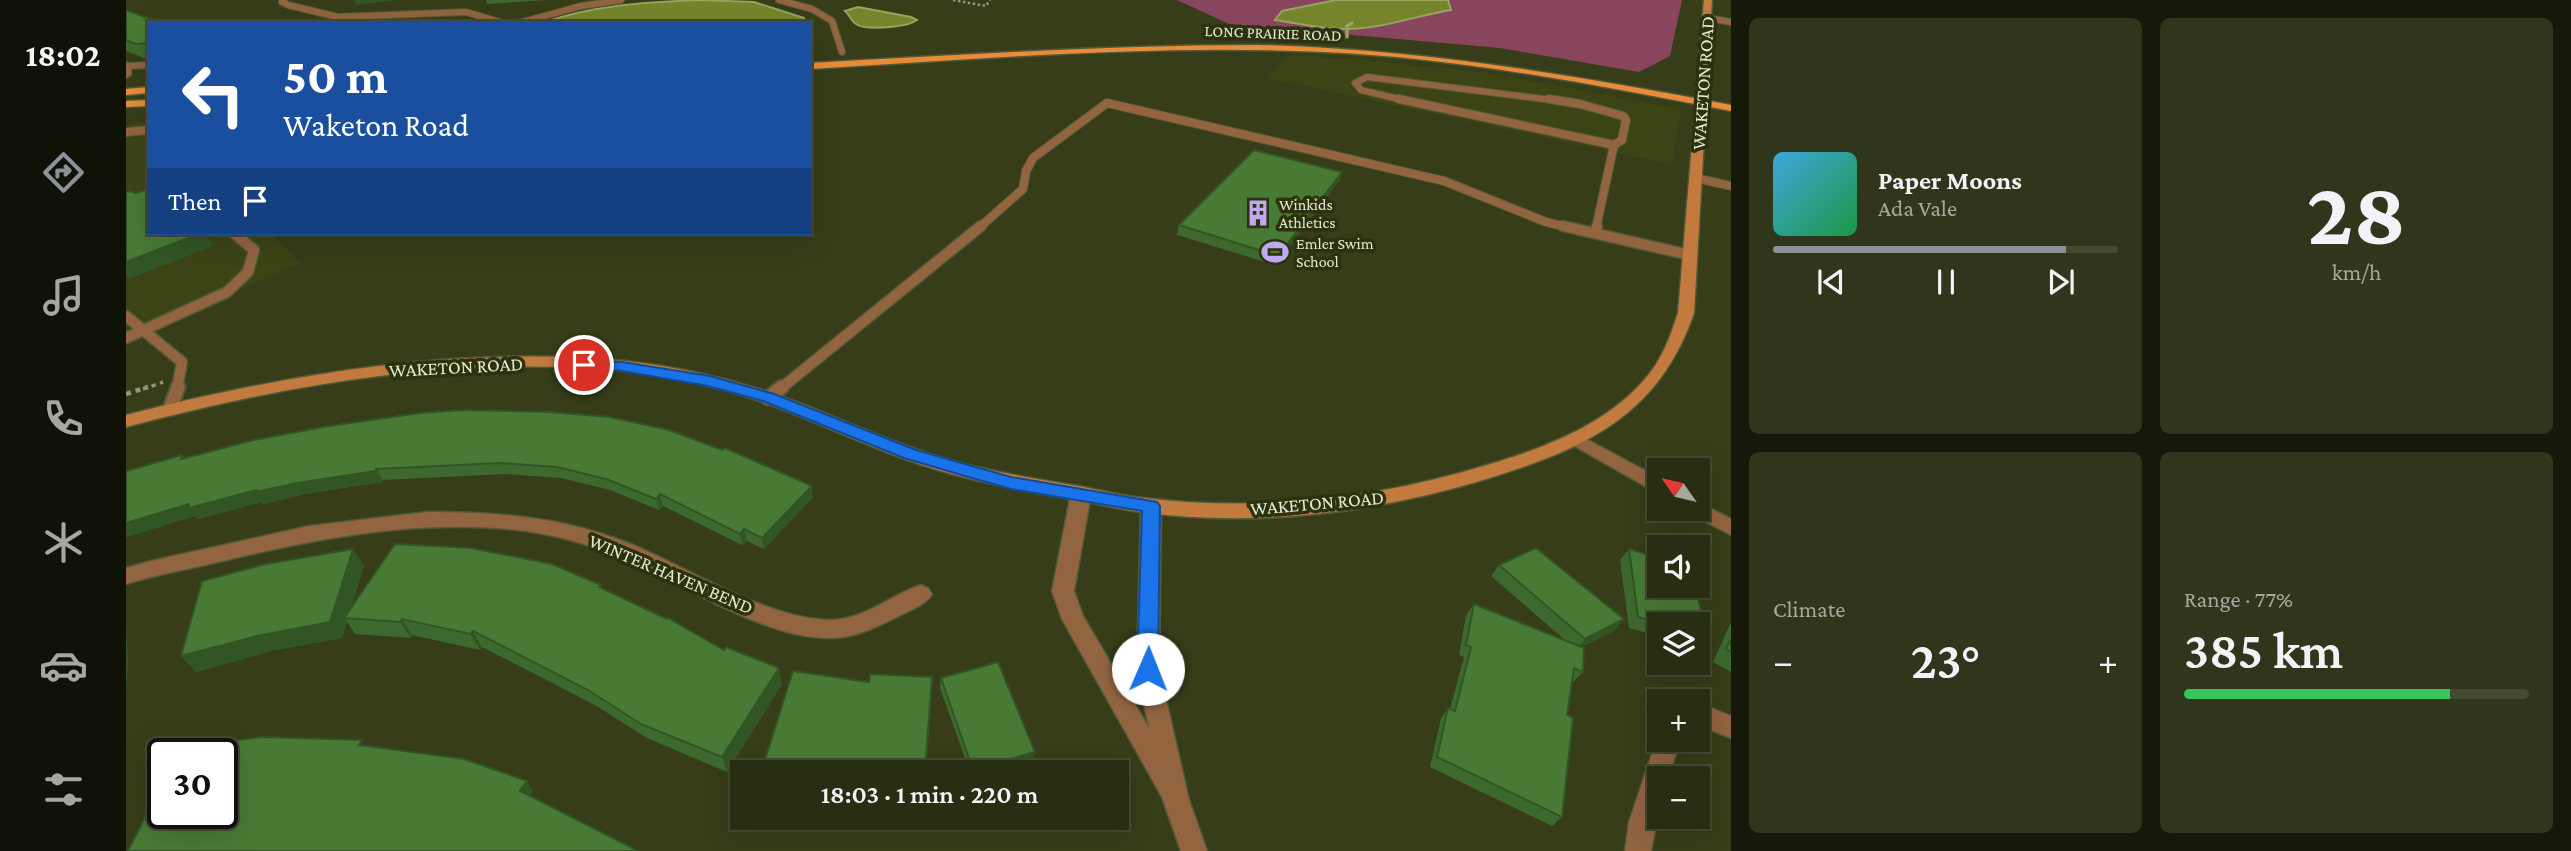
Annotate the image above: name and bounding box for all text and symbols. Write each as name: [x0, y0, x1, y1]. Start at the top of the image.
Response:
street label: WAKETON ROAD: [1688, 15, 1718, 151]
street label: LONG PRAIRIE ROAD: [1204, 22, 1342, 44]
text: 18:02: [26, 37, 100, 73]
icon: left: [168, 49, 259, 140]
text: 50 m: [283, 49, 388, 104]
text: Waketon Road: [283, 107, 469, 143]
icon: directions: [39, 148, 88, 197]
text: 28: [2307, 162, 2406, 264]
text: Paper Moons: [1878, 166, 2022, 195]
icon: arrive: [236, 182, 274, 220]
text: Then: [168, 187, 222, 216]
text: Ada Vale: [1878, 195, 1957, 221]
place label: Winkids Athletics: [1279, 196, 1335, 231]
building icon: Winkids Athletics: [1243, 198, 1273, 228]
place label: Emler Swim School: [1296, 235, 1374, 270]
sports icon: Emler Swim School: [1260, 237, 1290, 267]
text: km/h: [2332, 259, 2381, 285]
icon: previous: [1812, 263, 1850, 301]
icon: pause: [1927, 263, 1965, 301]
icon: next: [2042, 263, 2080, 301]
icon: music: [39, 271, 88, 320]
pin: [554, 335, 614, 395]
icon: arrive: [565, 346, 603, 384]
street label: WAKETON ROAD: [388, 353, 524, 381]
icon: phone: [39, 394, 88, 443]
north arrow: [1647, 458, 1710, 522]
map controls: [1647, 458, 1710, 829]
street label: WAKETON ROAD: [1249, 487, 1385, 519]
icon: climate: [39, 518, 88, 567]
street label: WINTER HAVEN BEND: [586, 530, 756, 618]
button: sound: [1647, 535, 1710, 598]
text: Range · 77%: [2184, 586, 2293, 612]
text: Climate: [1773, 596, 1845, 622]
button: layers: [1647, 612, 1710, 675]
text: 385 km: [2184, 621, 2343, 679]
text: 23°: [1911, 631, 1980, 689]
position arrow: [1111, 632, 1185, 706]
text: −: [1773, 640, 1793, 682]
text: +: [2098, 640, 2118, 682]
icon: car: [39, 641, 88, 690]
button: +: [1647, 689, 1710, 752]
speed limit sign: 30: [147, 738, 238, 829]
icon: filters: [39, 765, 88, 814]
button: −: [1647, 766, 1710, 829]
text: 18:03 · 1 min · 220 m: [821, 780, 1038, 809]

